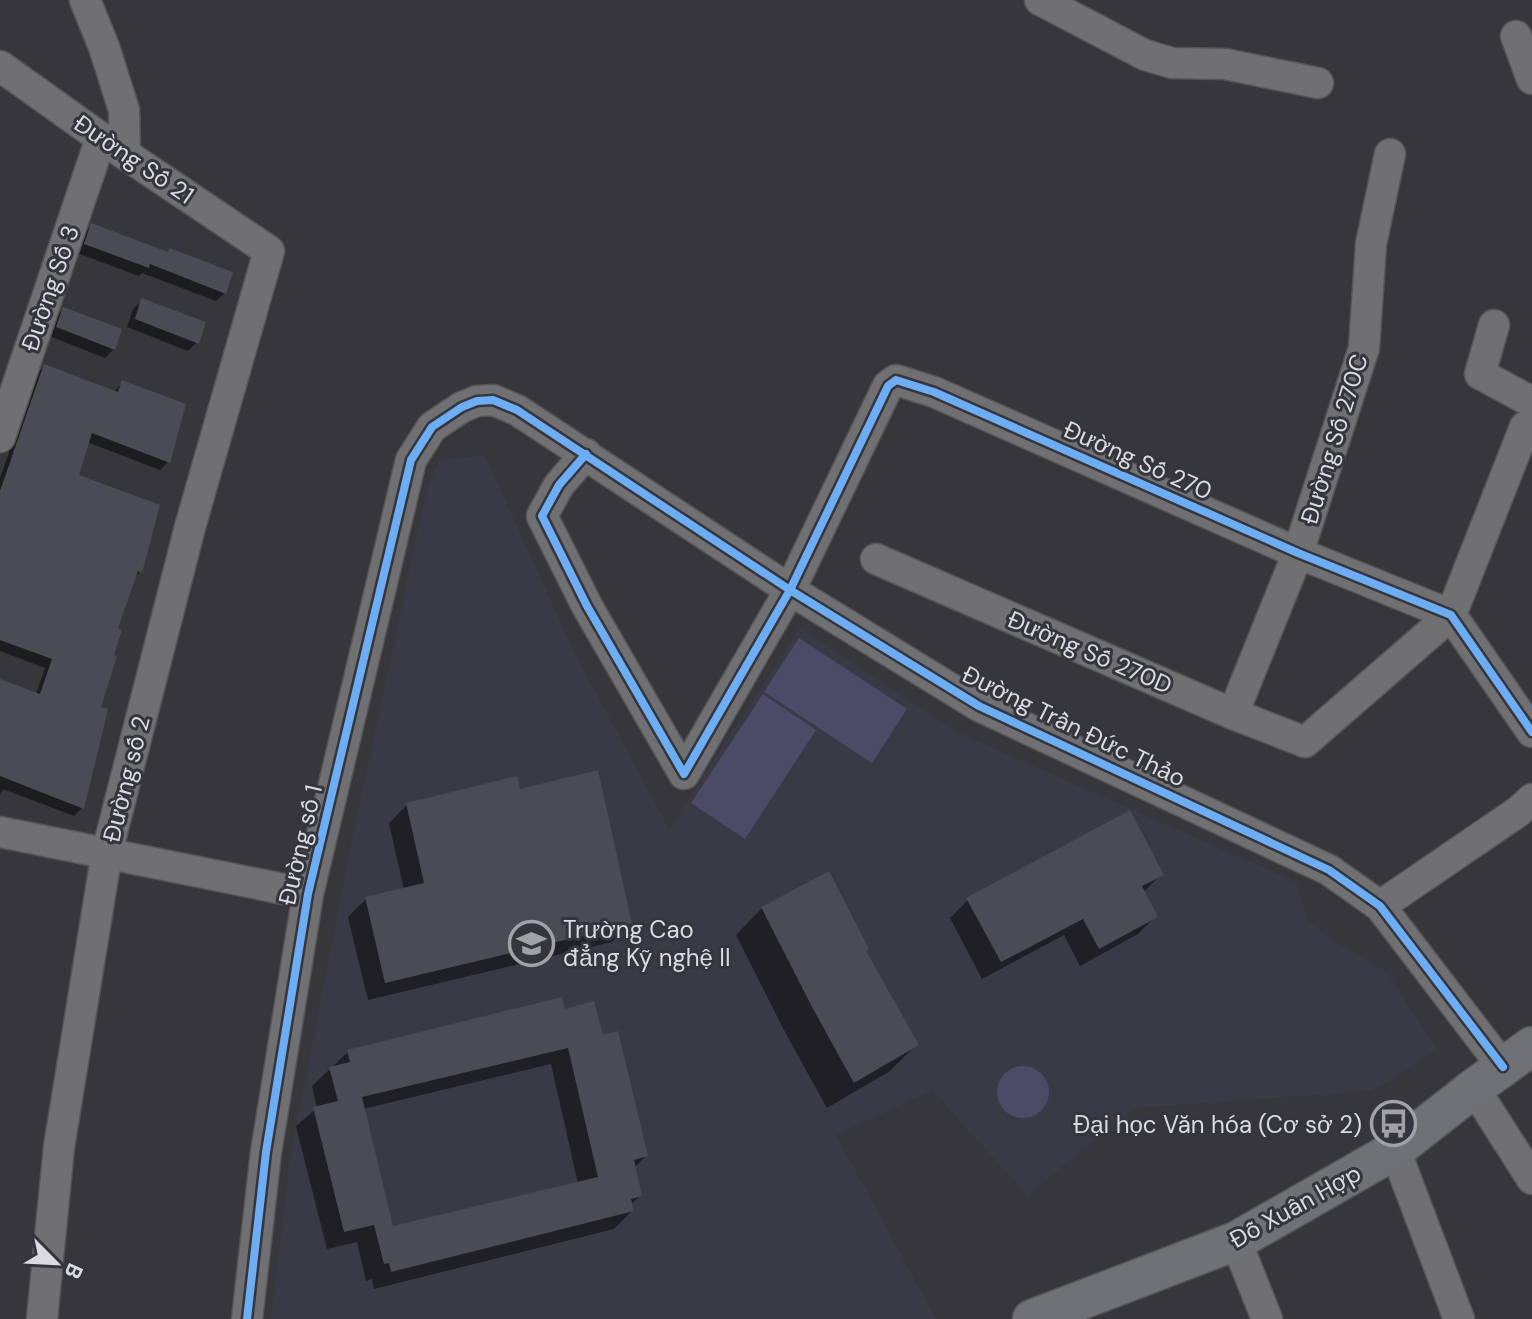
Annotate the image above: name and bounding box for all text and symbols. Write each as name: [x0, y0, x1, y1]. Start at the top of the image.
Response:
street label: Đường Số 21: [68, 108, 200, 210]
street label: Đường Số 3: [14, 221, 86, 355]
street label: Đường Số 270C: [1293, 350, 1375, 528]
street label: Đường Số 270: [1059, 413, 1217, 507]
street label: Đường Số 270D: [1003, 603, 1177, 701]
street label: Đường Trần Đức Thảo: [957, 658, 1191, 794]
street label: Đường số 2: [95, 713, 157, 845]
street label: Đường số 1: [271, 782, 329, 908]
place label: Trường Cao đẳng Kỹ nghệ II: [563, 914, 731, 973]
school or university icon: Trường Cao đẳng Kỹ nghệ II: [508, 919, 556, 967]
bus stop icon: Đại học Văn hóa (Cơ sở 2): [1369, 1100, 1417, 1148]
place label: Đại học Văn hóa (Cơ sở 2): [1073, 1109, 1362, 1140]
street label: Đỗ Xuân Hợp: [1224, 1157, 1366, 1255]
north arrow: [16, 1223, 96, 1303]
text: B: [58, 1259, 90, 1283]

